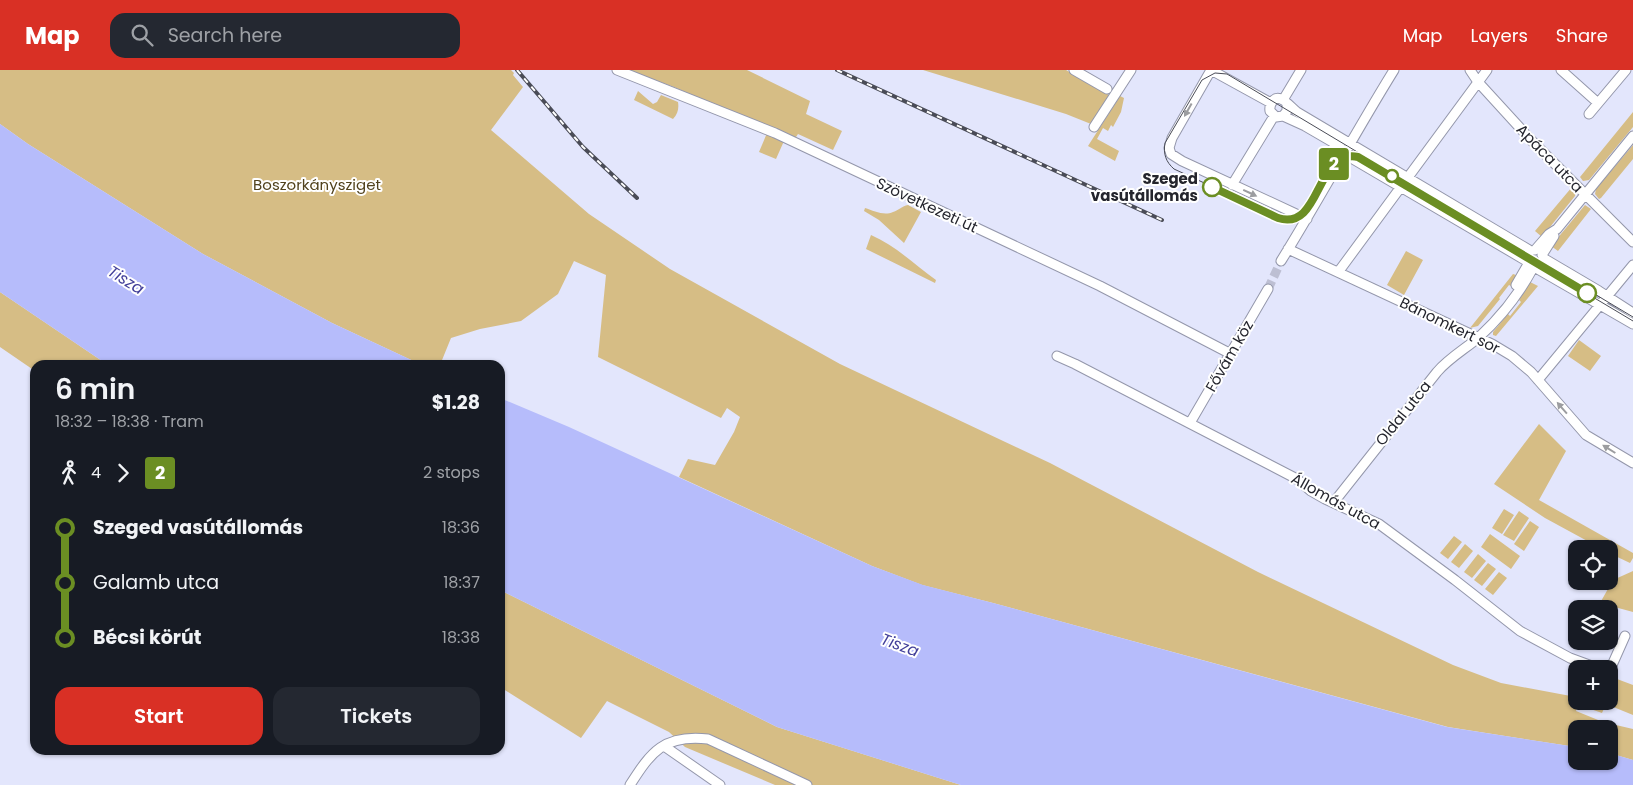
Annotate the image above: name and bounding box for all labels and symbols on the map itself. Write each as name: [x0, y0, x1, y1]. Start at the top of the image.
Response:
one-way arrow: [1184, 103, 1193, 116]
street label: Apáca utca: [1512, 119, 1588, 197]
line badge: 2: [1318, 148, 1350, 180]
place label: Szeged vasútállomás: [1091, 168, 1198, 206]
unlabelled marker: [1385, 169, 1399, 183]
street label: Szövetkezeti út: [873, 172, 981, 238]
park label: Boszorkánysziget: [253, 174, 381, 195]
marker: Szeged vasútállomás: [1202, 177, 1222, 197]
one-way arrow: [1243, 189, 1257, 197]
water label: Tisza: [103, 260, 149, 300]
unlabelled marker: [1577, 283, 1597, 303]
street label: Bánomkert sor: [1396, 292, 1504, 359]
street label: Fővám köz: [1200, 316, 1258, 396]
street label: Oldal utca: [1370, 376, 1436, 450]
one-way arrow: [1556, 402, 1567, 415]
one-way arrow: [1603, 444, 1616, 454]
street label: Állomás utca: [1288, 468, 1384, 534]
water label: Tisza: [878, 628, 922, 663]

